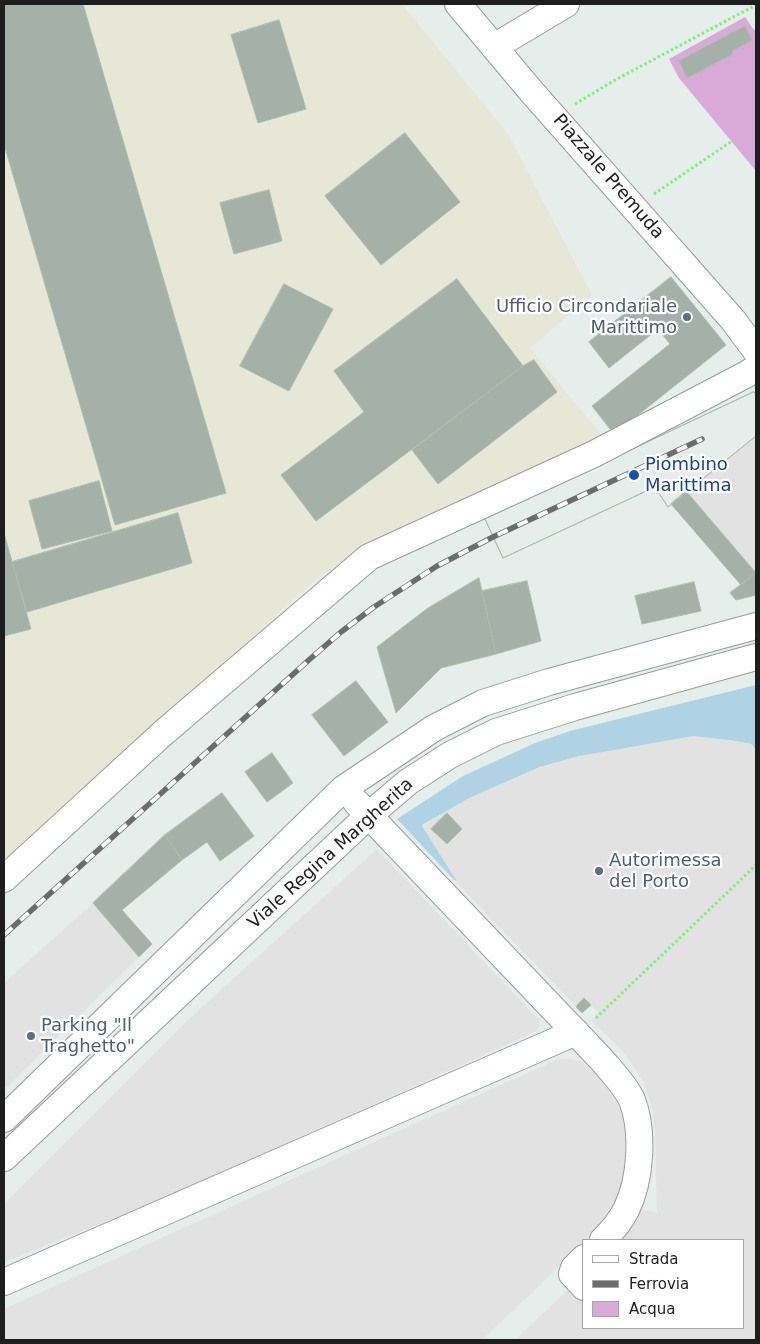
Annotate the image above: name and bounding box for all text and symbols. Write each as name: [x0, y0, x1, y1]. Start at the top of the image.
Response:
street label: Piazzale Premuda: [548, 110, 668, 244]
place label: Ufficio Circondariale Marittimo: [496, 296, 677, 338]
marker: Ufficio Circondariale Marittimo: [681, 311, 693, 323]
place label: Piombino Marittima: [645, 454, 732, 496]
marker: Piombino Marittima: [627, 468, 641, 482]
street label: Viale Regina Margherita: [244, 774, 418, 934]
place label: Autorimessa del Porto: [609, 850, 722, 892]
marker: Autorimessa del Porto: [593, 865, 605, 877]
place label: Parking "Il Traghetto": [41, 1015, 135, 1058]
marker: Parking "Il Traghetto": [25, 1030, 37, 1042]
legend: [582, 1239, 745, 1329]
text: Strada: [629, 1250, 678, 1268]
text: Ferrovia: [629, 1275, 689, 1293]
text: Acqua: [629, 1300, 675, 1318]

